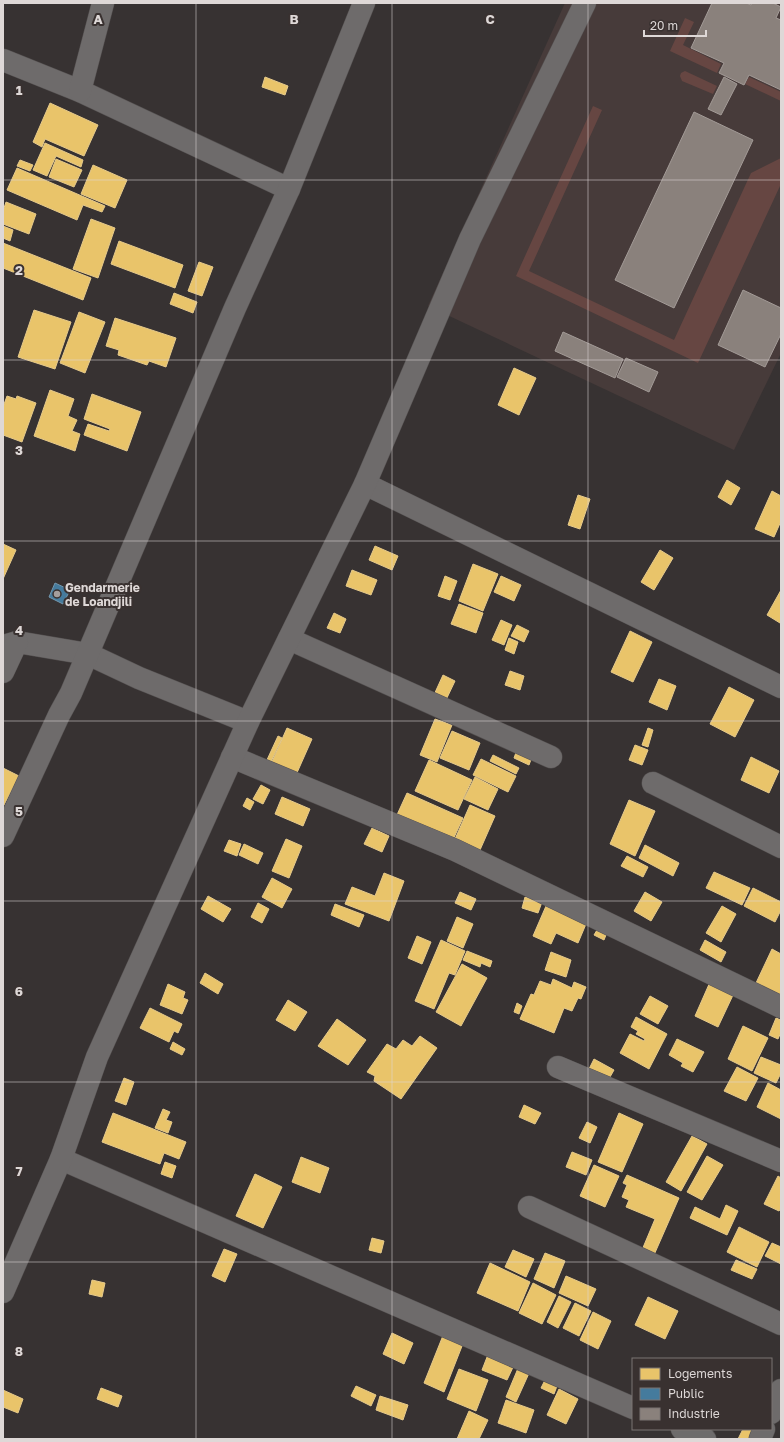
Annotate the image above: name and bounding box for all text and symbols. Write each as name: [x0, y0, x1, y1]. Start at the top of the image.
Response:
text: A: [93, 11, 103, 27]
text: B: [289, 11, 299, 27]
text: C: [485, 11, 495, 27]
scale bar: [644, 12, 706, 38]
text: 20 m: [650, 18, 678, 33]
text: 1: [16, 82, 23, 98]
text: 2: [15, 262, 23, 278]
text: 3: [15, 442, 23, 458]
place label: Gendarmerie de Loandjili: [65, 580, 140, 609]
marker: Gendarmerie de Loandjili: [52, 589, 62, 599]
text: 4: [15, 622, 23, 638]
text: 5: [15, 803, 23, 819]
text: 6: [15, 983, 23, 999]
text: 7: [15, 1163, 23, 1179]
text: 8: [15, 1343, 23, 1359]
legend: [632, 1358, 772, 1430]
text: Logements: [668, 1366, 732, 1381]
text: Public: [668, 1386, 705, 1401]
text: Industrie: [668, 1406, 720, 1421]

